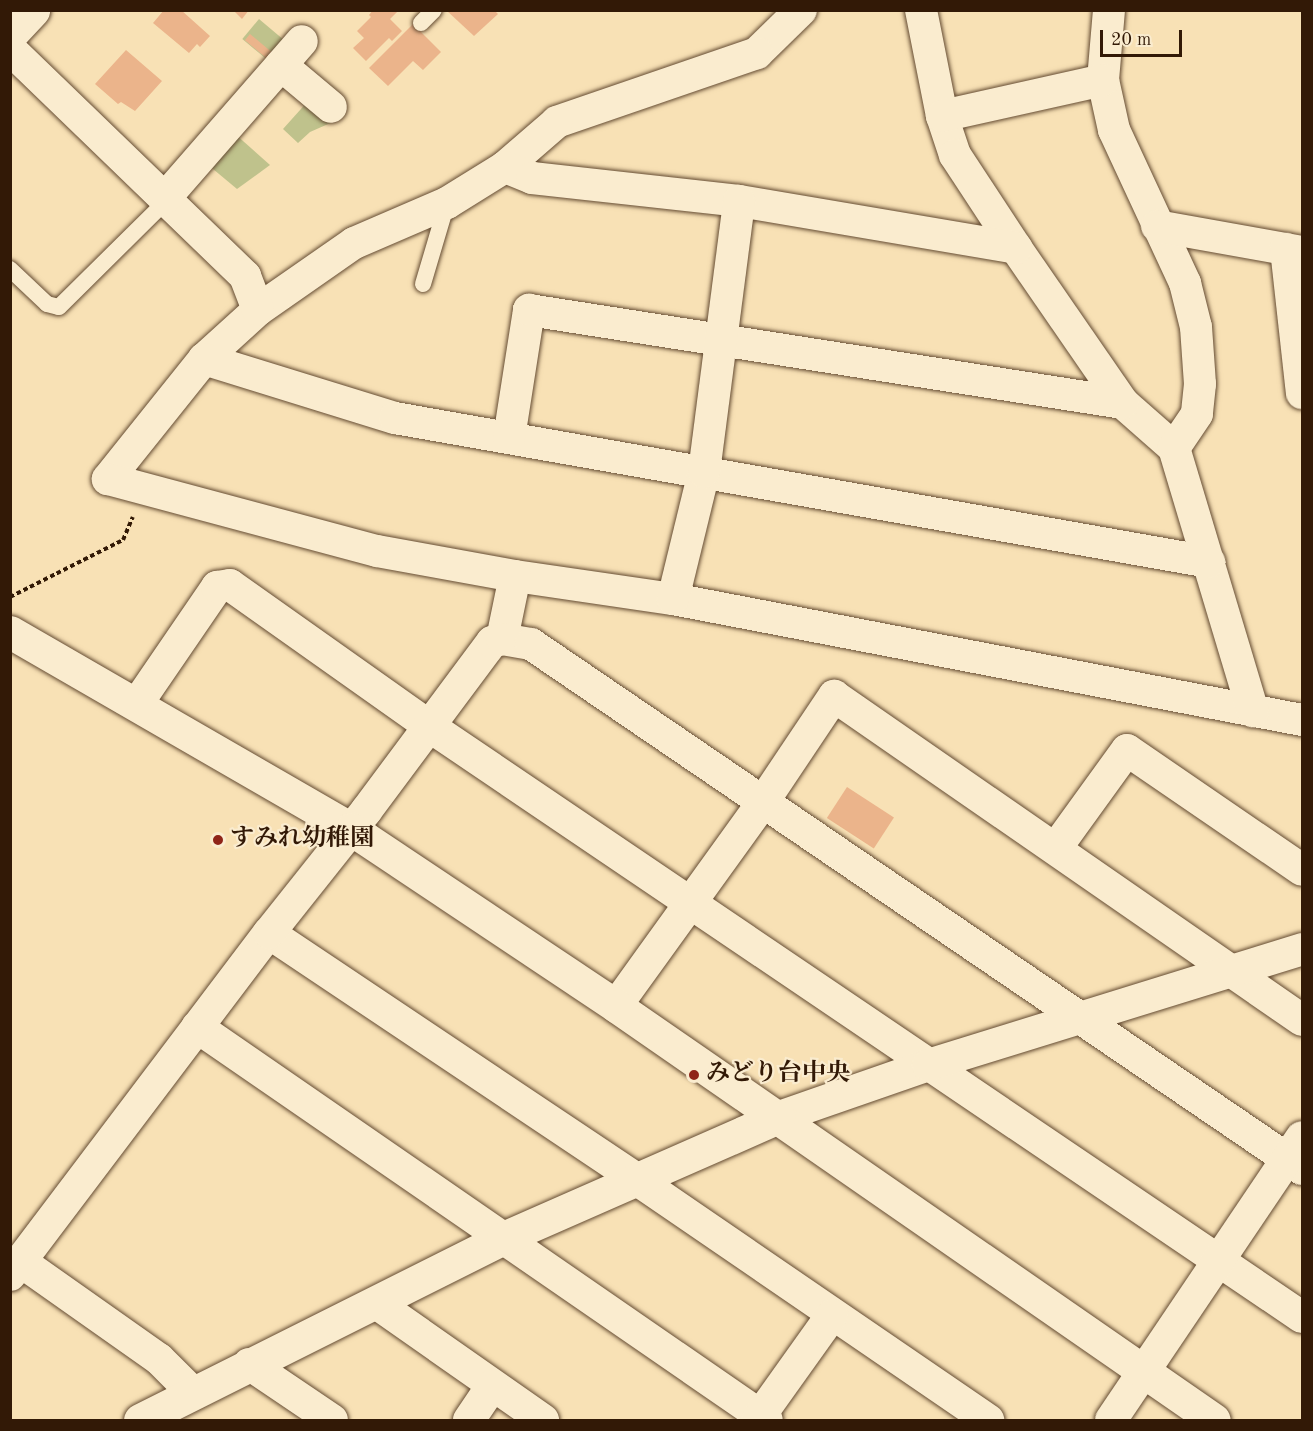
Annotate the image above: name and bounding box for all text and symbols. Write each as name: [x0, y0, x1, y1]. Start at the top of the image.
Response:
scale bar: [1103, 18, 1186, 56]
text: 20 m: [1111, 31, 1151, 49]
place label: すみれ幼稚園: [230, 826, 374, 854]
marker: すみれ幼稚園: [211, 833, 225, 847]
place label: みどり台中央: [706, 1061, 850, 1089]
marker: みどり台中央: [687, 1068, 701, 1082]

